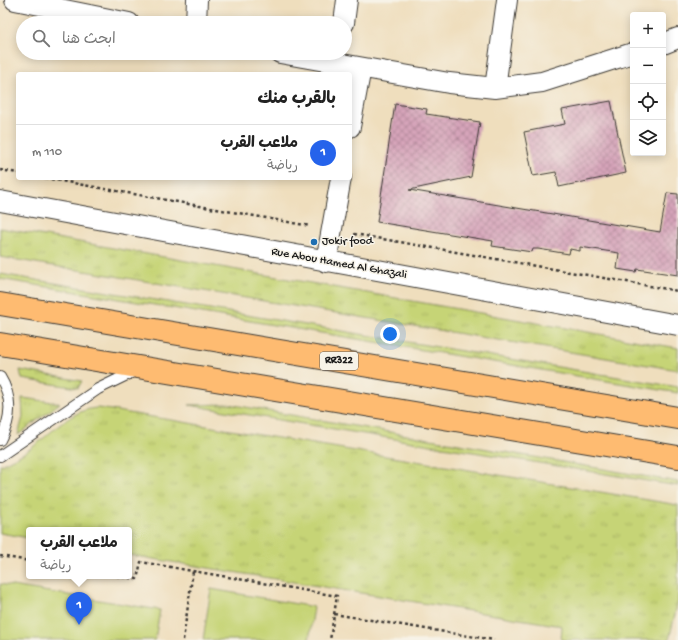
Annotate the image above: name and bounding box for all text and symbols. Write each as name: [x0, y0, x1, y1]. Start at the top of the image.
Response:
map controls: [630, 12, 666, 156]
button: +: [630, 12, 666, 48]
search box: [16, 16, 352, 60]
icon: search: [30, 27, 52, 49]
text: ابحث هنا: [62, 31, 116, 49]
button: −: [630, 48, 666, 84]
button: locate: [630, 84, 666, 120]
text: بالقرب منك: [257, 90, 336, 110]
button: layers: [630, 120, 666, 156]
text: ملاعب القرب: [221, 135, 298, 153]
text: 110 m: [32, 145, 62, 160]
text: 1: [320, 145, 326, 160]
text: رياضة: [267, 159, 298, 174]
place label: Jokir food: [322, 235, 374, 249]
marker: Jokir food: [309, 237, 319, 247]
street label: Rue Abou Hamed Al Ghazali: [270, 245, 408, 283]
your location: [380, 324, 400, 344]
road number: RR322: [320, 352, 358, 370]
popup: [26, 527, 132, 579]
text: ملاعب القرب: [40, 535, 118, 553]
text: رياضة: [40, 559, 71, 574]
pin: 1: [66, 592, 92, 625]

